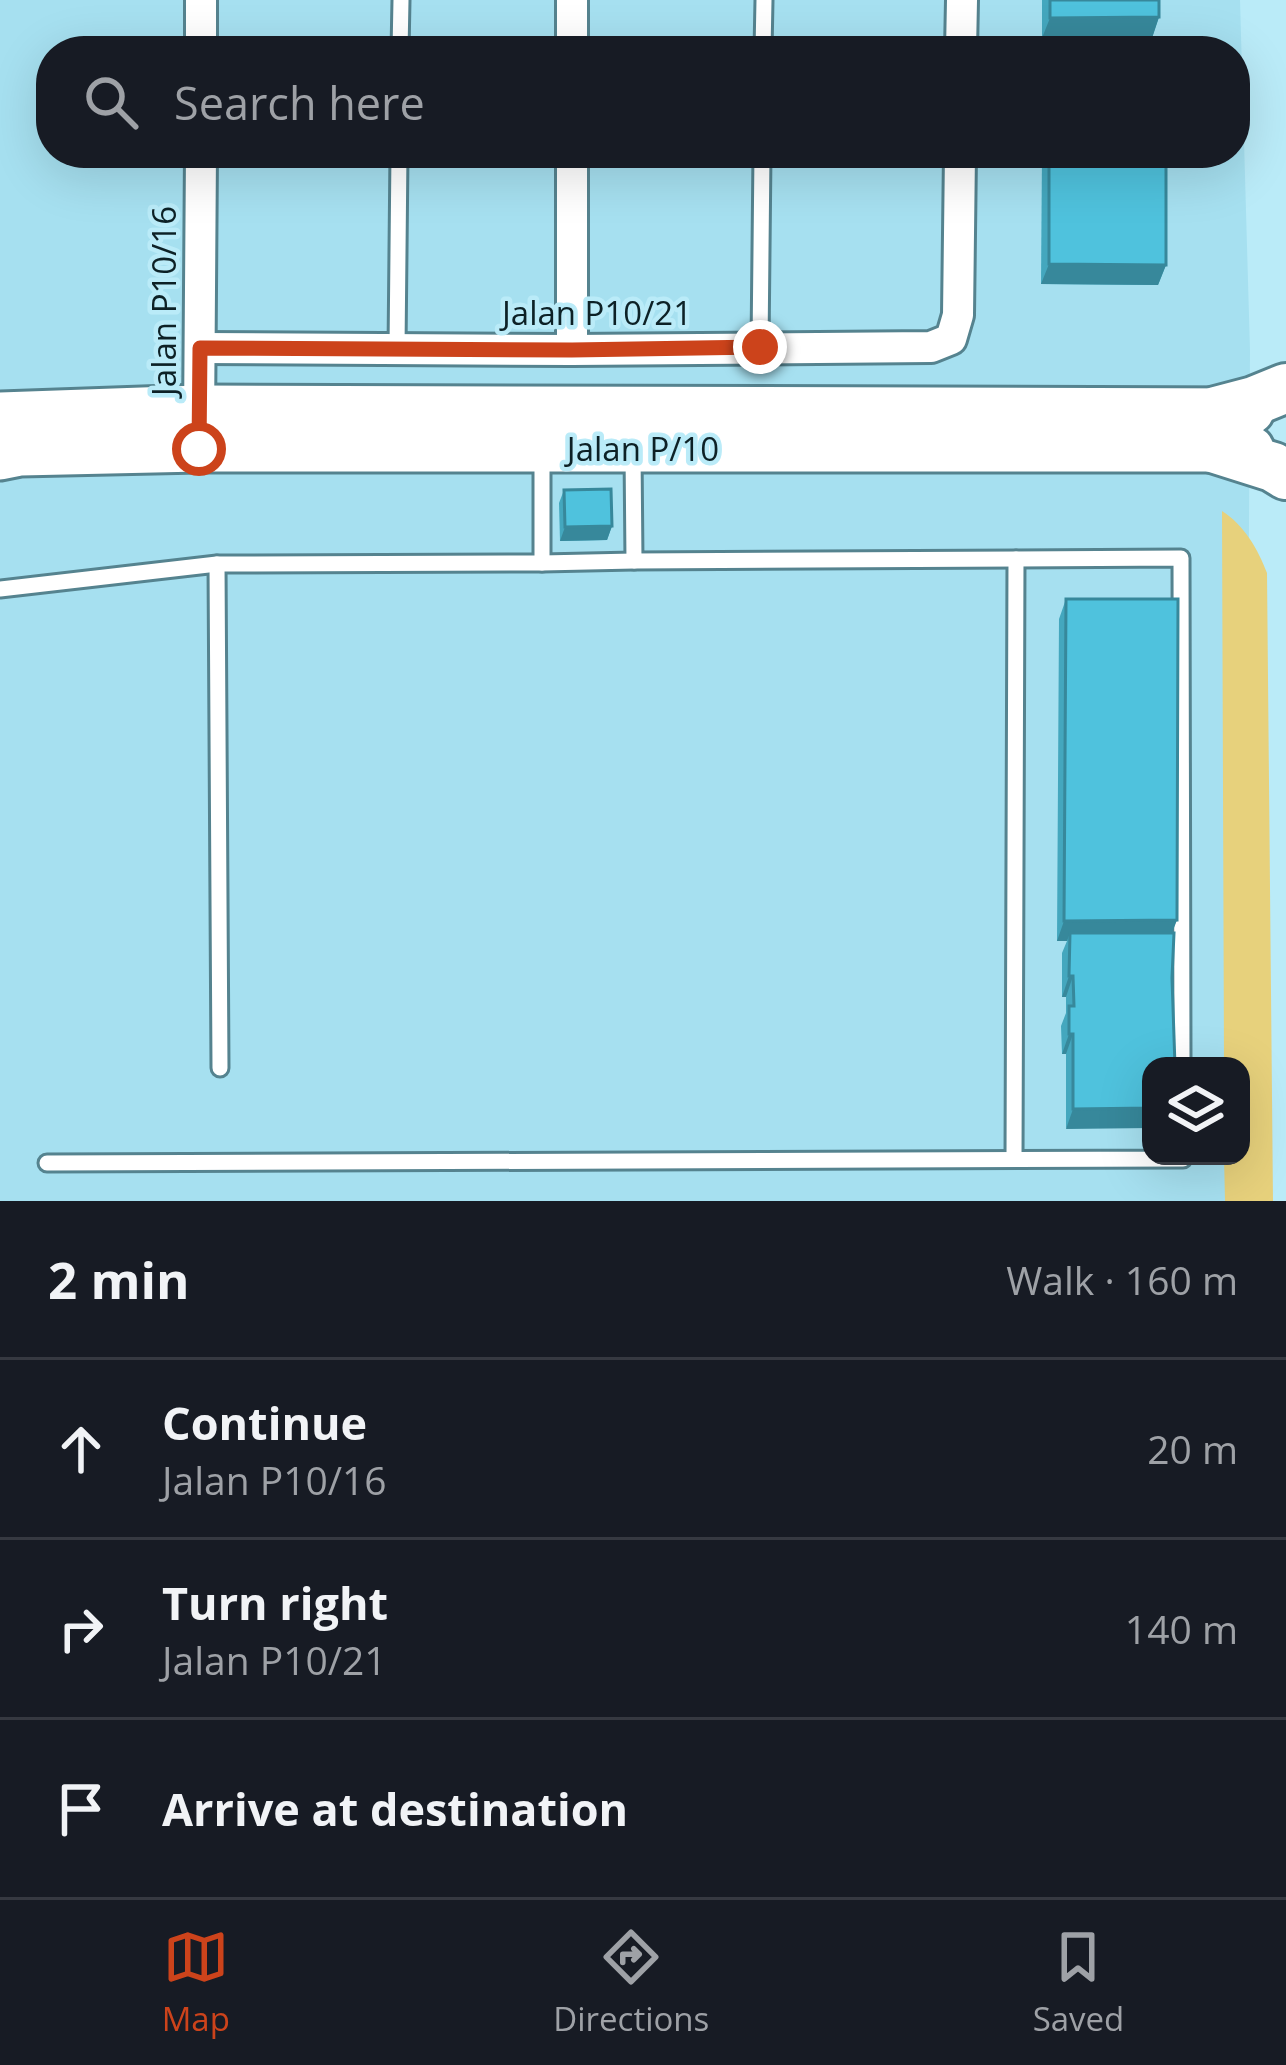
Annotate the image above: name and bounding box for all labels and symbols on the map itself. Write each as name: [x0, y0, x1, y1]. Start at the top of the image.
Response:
street label: Jalan P10/16: [141, 206, 186, 399]
street label: Jalan P10/21: [499, 290, 692, 335]
route end: [733, 320, 787, 374]
route start: [172, 422, 226, 476]
street label: Jalan P/10: [564, 426, 719, 471]

